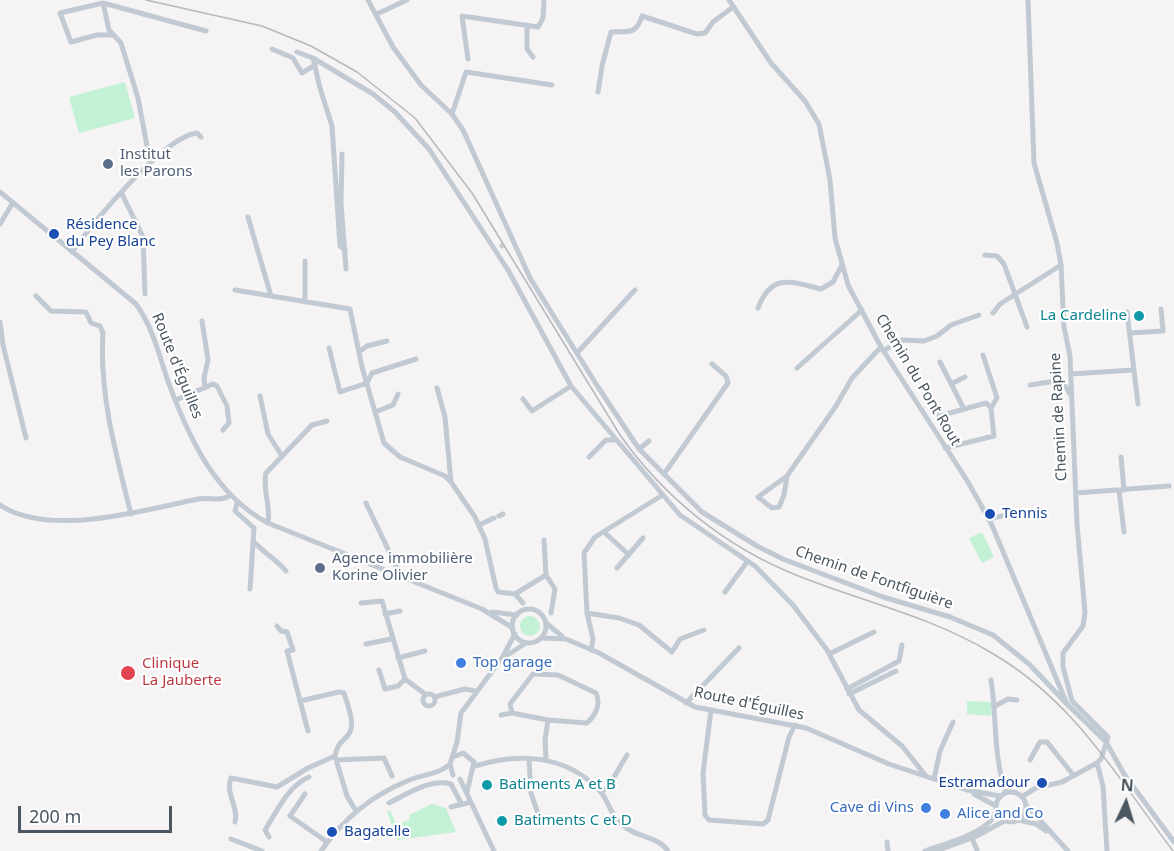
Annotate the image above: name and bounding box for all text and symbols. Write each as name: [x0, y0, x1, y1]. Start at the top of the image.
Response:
place label: Institut les Parons: [120, 146, 192, 181]
marker: Institut les Parons: [101, 157, 115, 171]
place label: Résidence du Pey Blanc: [66, 216, 156, 251]
marker: Résidence du Pey Blanc: [47, 227, 61, 241]
place label: La Cardeline: [1040, 307, 1127, 325]
marker: La Cardeline: [1132, 309, 1146, 323]
street label: Route d'Éguilles: [148, 311, 206, 421]
street label: Chemin du Pont Rout: [872, 311, 964, 449]
street label: Chemin de Rapine: [1047, 352, 1071, 482]
place label: Tennis: [1002, 505, 1047, 523]
marker: Tennis: [983, 507, 997, 521]
street label: Chemin de Fontfiguière: [793, 543, 955, 613]
place label: Agence immobilière Korine Olivier: [332, 550, 473, 585]
marker: Agence immobilière Korine Olivier: [313, 561, 327, 575]
place label: Top garage: [473, 654, 552, 672]
place label: Clinique La Jauberte: [142, 655, 222, 690]
marker: Top garage: [454, 656, 468, 670]
marker: Clinique La Jauberte: [119, 664, 137, 682]
street label: Route d'Éguilles: [692, 684, 806, 724]
north arrow: [1096, 773, 1156, 833]
place label: Estramadour: [939, 774, 1030, 792]
text: N: [1120, 774, 1135, 796]
place label: Batiments A et B: [499, 776, 616, 794]
marker: Estramadour: [1035, 776, 1049, 790]
marker: Batiments A et B: [480, 778, 494, 792]
scale bar: [21, 794, 176, 832]
place label: Cave di Vins: [830, 799, 914, 817]
marker: Cave di Vins: [919, 801, 933, 815]
text: 200 m: [29, 804, 81, 828]
place label: Alice and Co: [957, 805, 1043, 823]
marker: Alice and Co: [938, 807, 952, 821]
place label: Batiments C et D: [514, 812, 632, 830]
marker: Batiments C et D: [495, 814, 509, 828]
place label: Bagatelle: [344, 823, 410, 841]
marker: Bagatelle: [325, 825, 339, 839]

